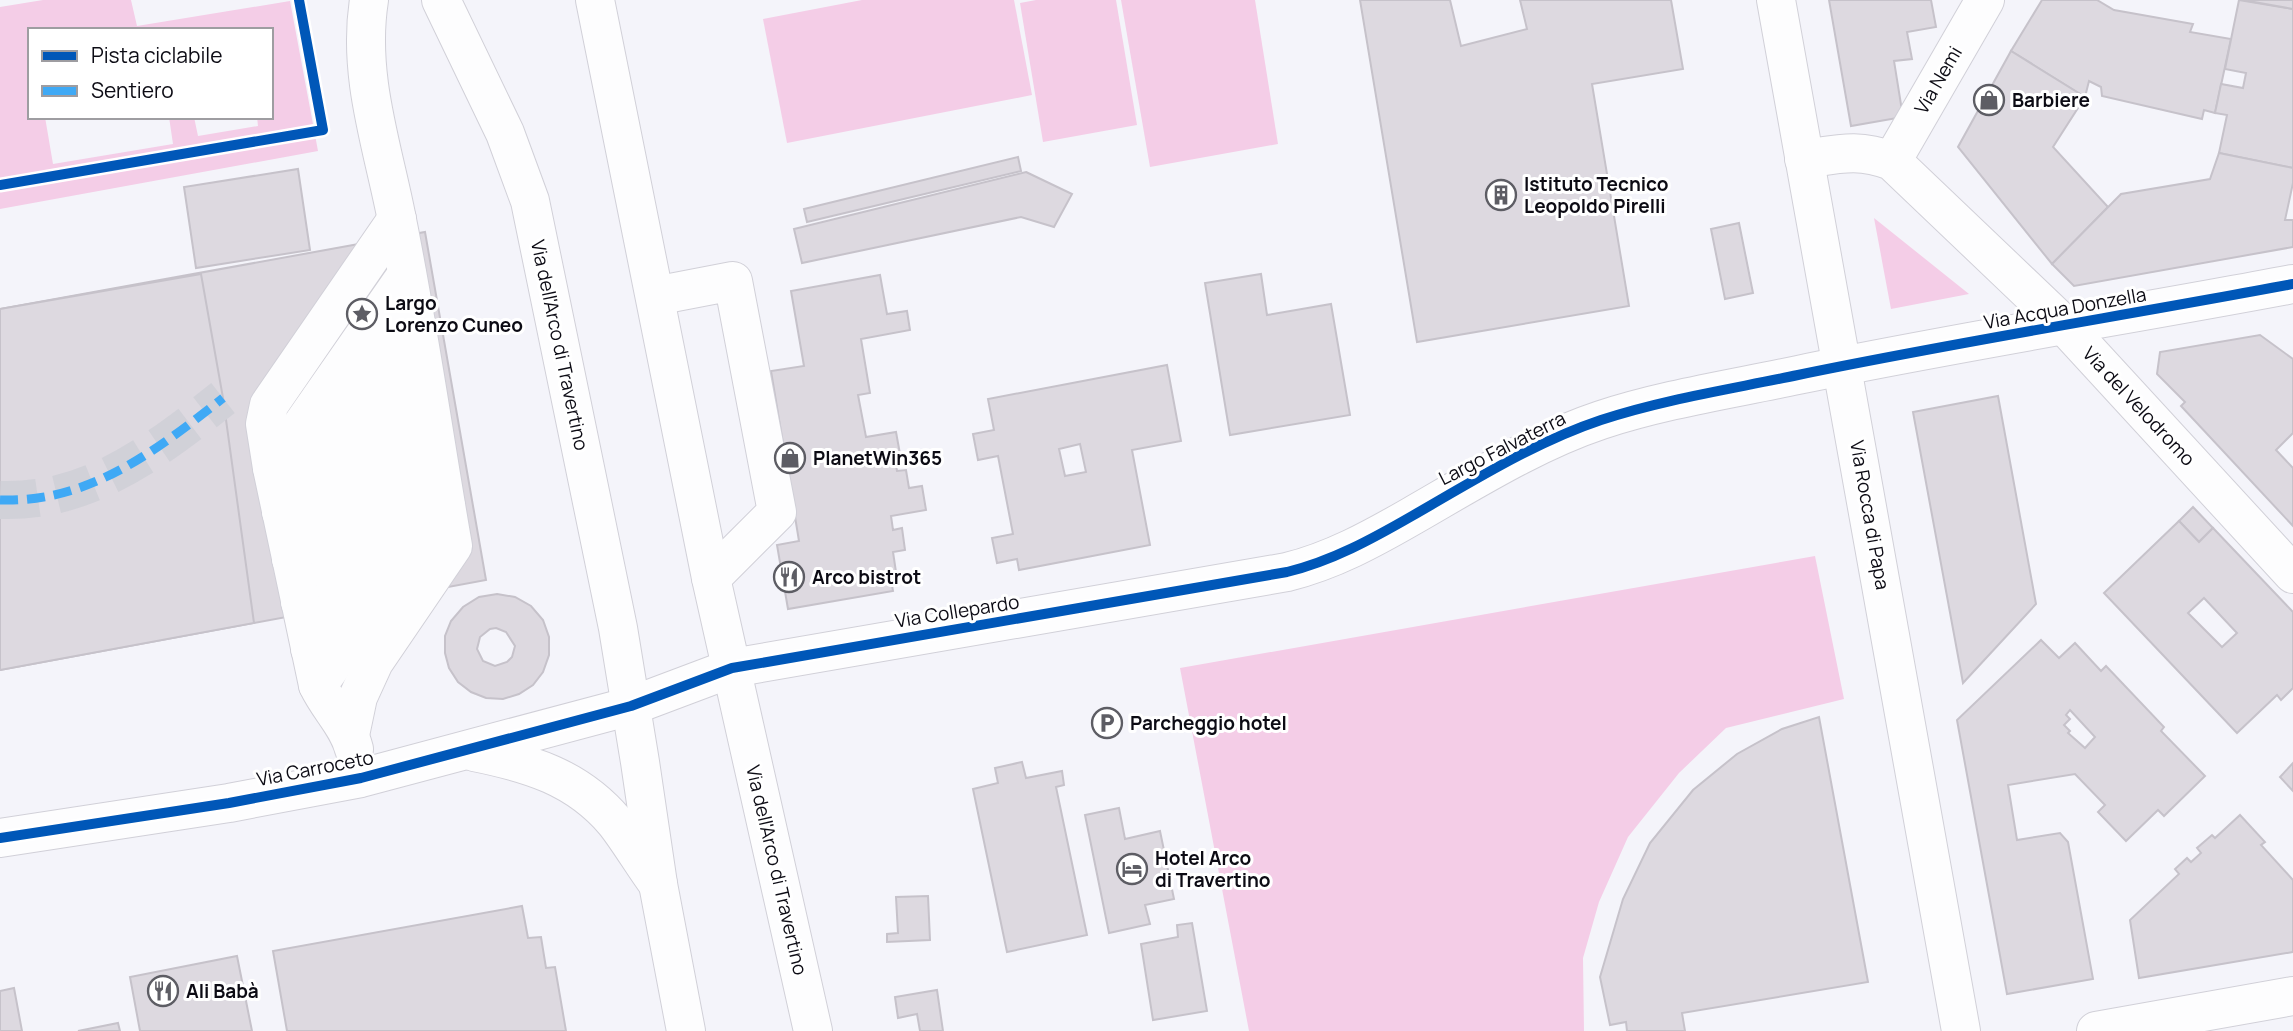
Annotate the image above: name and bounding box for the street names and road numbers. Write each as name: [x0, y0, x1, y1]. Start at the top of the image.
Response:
street label: Via Nemi: [1908, 41, 1968, 119]
street label: Via dell'Arco di Travertino: [525, 237, 595, 453]
street label: Via Acqua Donzella: [1982, 281, 2148, 335]
street label: Via del Velodromo: [2077, 341, 2201, 471]
street label: Largo Falvaterra: [1434, 405, 1570, 491]
street label: Via Rocca di Papa: [1844, 438, 1896, 592]
street label: Via Collepardo: [893, 588, 1021, 634]
street label: Via Carroceto: [254, 744, 376, 792]
street label: Via dell'Arco di Travertino: [740, 763, 814, 977]

